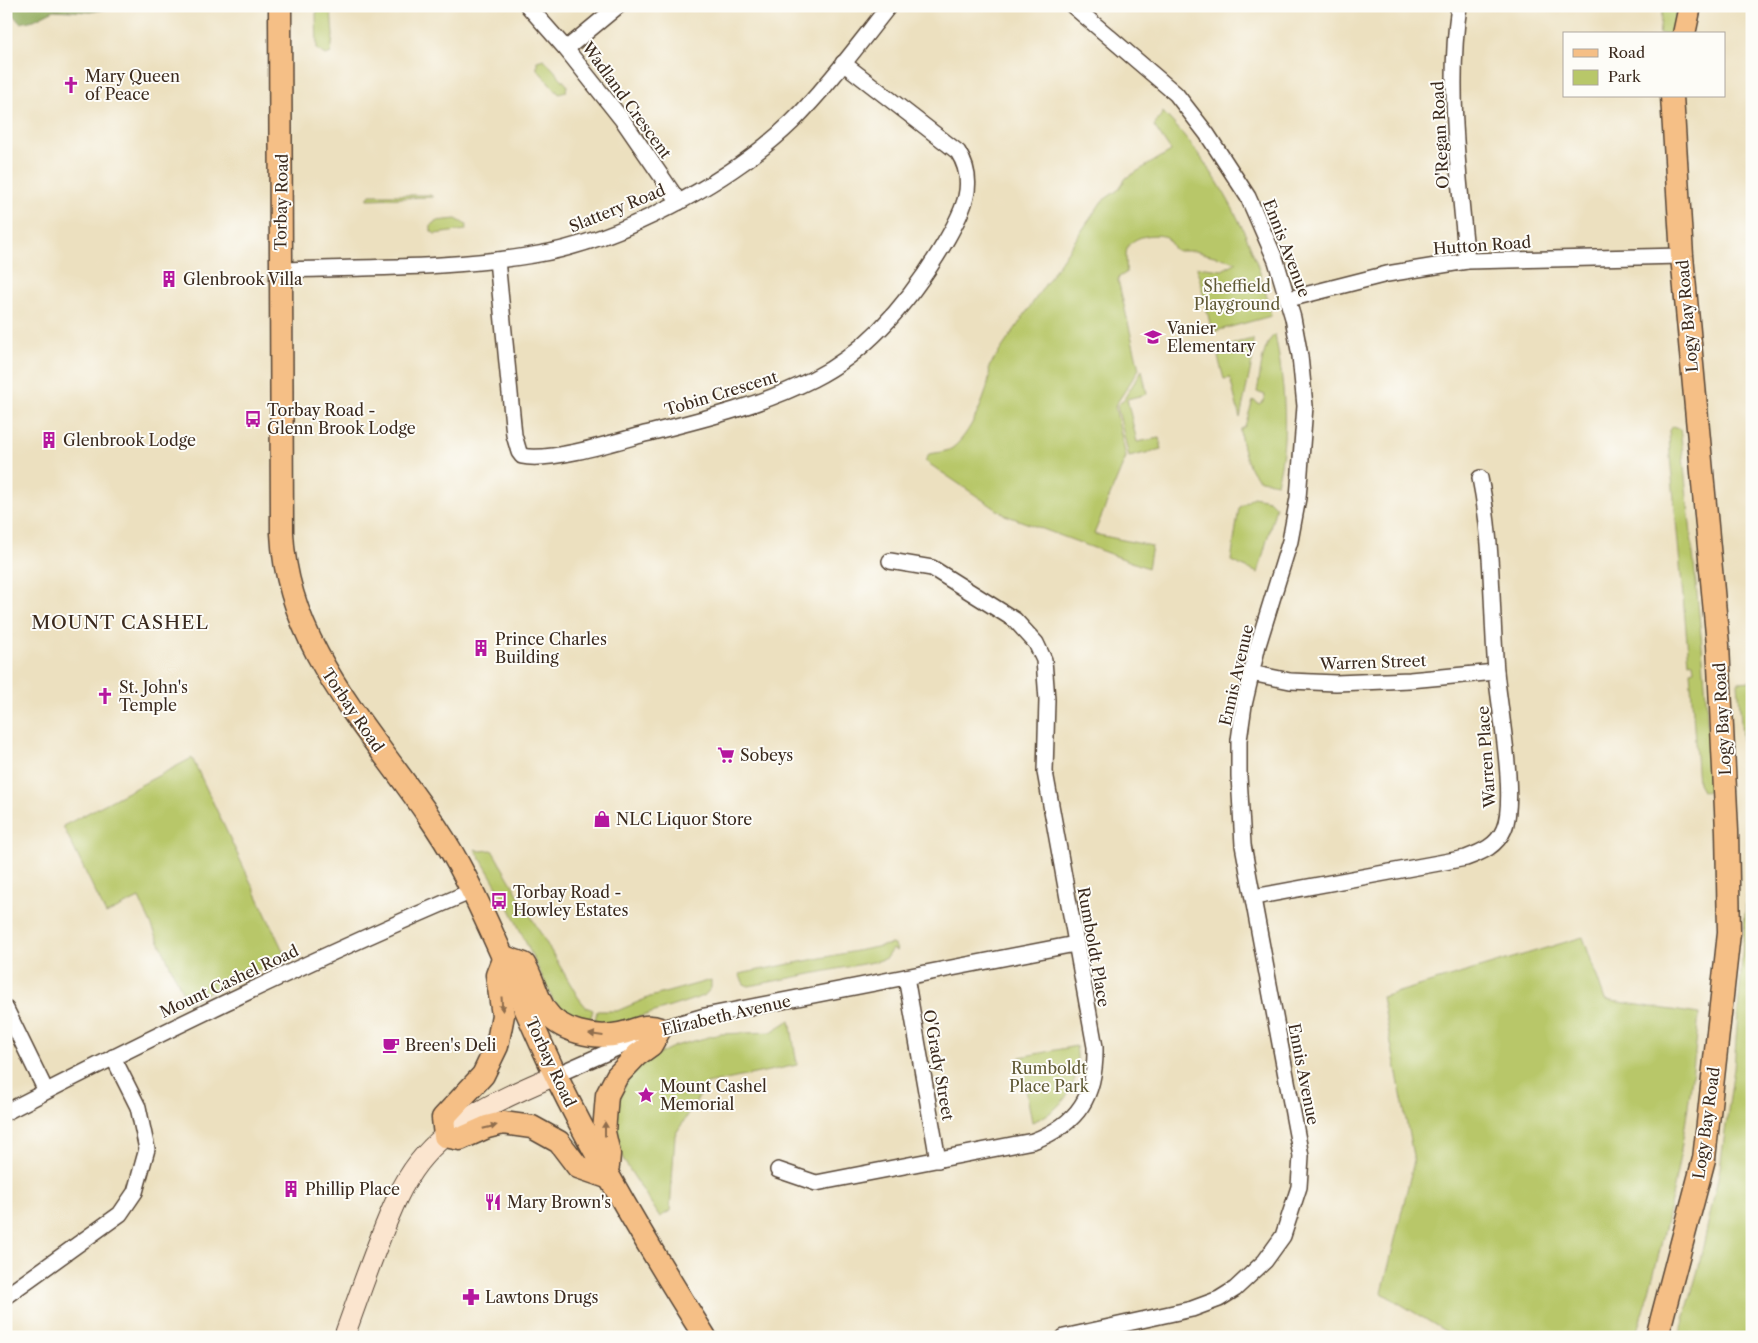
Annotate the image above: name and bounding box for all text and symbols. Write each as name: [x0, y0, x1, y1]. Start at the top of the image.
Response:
legend: [1563, 32, 1726, 98]
street label: Wadland Crescent: [577, 37, 676, 163]
text: Road: [1608, 43, 1645, 62]
place label: Mary Queen of Peace: [85, 66, 180, 104]
text: Park: [1608, 67, 1642, 86]
church icon: Mary Queen of Peace: [61, 75, 81, 95]
street label: O'Regan Road: [1427, 80, 1453, 189]
street label: Torbay Road: [270, 153, 292, 251]
street label: Slattery Road: [566, 180, 668, 236]
street label: Ennis Avenue: [1259, 196, 1315, 300]
street label: Hutton Road: [1432, 232, 1532, 258]
street label: Logy Bay Road: [1672, 259, 1702, 373]
building icon: Glenbrook Villa: [159, 269, 179, 289]
place label: Glenbrook Villa: [183, 269, 303, 289]
park label: Sheffield Playground: [1194, 276, 1280, 314]
place label: Vanier Elementary: [1166, 318, 1256, 356]
school or university icon: Vanier Elementary: [1143, 327, 1163, 347]
street label: Tobin Crescent: [662, 366, 780, 420]
place label: Torbay Road - Glenn Brook Lodge: [267, 400, 416, 438]
bus stop icon: Torbay Road - Glenn Brook Lodge: [243, 409, 263, 429]
building icon: Glenbrook Lodge: [39, 430, 59, 450]
place label: Glenbrook Lodge: [63, 430, 196, 450]
district label: MOUNT CASHEL: [31, 611, 209, 634]
street label: Ennis Avenue: [1215, 622, 1257, 728]
place label: Prince Charles Building: [495, 629, 607, 667]
building icon: Prince Charles Building: [471, 638, 491, 658]
street label: Warren Street: [1318, 650, 1427, 674]
street label: Logy Bay Road: [1709, 662, 1735, 776]
street label: Torbay Road: [318, 664, 389, 756]
place label: St. John's Temple: [119, 677, 188, 715]
church icon: St. John's Temple: [95, 686, 115, 706]
street label: Warren Place: [1472, 705, 1500, 810]
supermarket icon: Sobeys: [716, 745, 736, 765]
place label: Sobeys: [740, 745, 793, 765]
shop icon: NLC Liquor Store: [592, 809, 612, 829]
place label: NLC Liquor Store: [616, 809, 752, 829]
place label: Torbay Road - Howley Estates: [513, 882, 629, 920]
street label: Rumboldt Place: [1074, 885, 1114, 1009]
bus stop icon: Torbay Road - Howley Estates: [489, 891, 509, 911]
street label: Mount Cashel Road: [156, 940, 302, 1022]
street label: Elizabeth Avenue: [659, 990, 793, 1040]
one-way arrow: [498, 996, 506, 1012]
street label: O'Grady Street: [919, 1008, 959, 1122]
street label: Torbay Road: [521, 1014, 581, 1110]
street label: Ennis Avenue: [1284, 1021, 1324, 1127]
one-way arrow: [588, 1031, 604, 1039]
cafe icon: Breen's Deli: [381, 1035, 401, 1055]
place label: Breen's Deli: [405, 1035, 497, 1055]
park label: Rumboldt Place Park: [1009, 1058, 1090, 1096]
street label: Logy Bay Road: [1688, 1065, 1724, 1180]
place label: Mount Cashel Memorial: [660, 1076, 767, 1114]
place icon: Mount Cashel Memorial: [636, 1085, 656, 1105]
one-way arrow: [601, 1120, 609, 1136]
one-way arrow: [483, 1122, 498, 1130]
building icon: Phillip Place: [281, 1179, 301, 1199]
place label: Phillip Place: [305, 1179, 400, 1199]
restaurant icon: Mary Brown's: [483, 1192, 503, 1212]
place label: Mary Brown's: [507, 1192, 611, 1212]
pharmacy icon: Lawtons Drugs: [461, 1287, 481, 1307]
place label: Lawtons Drugs: [485, 1287, 598, 1307]

